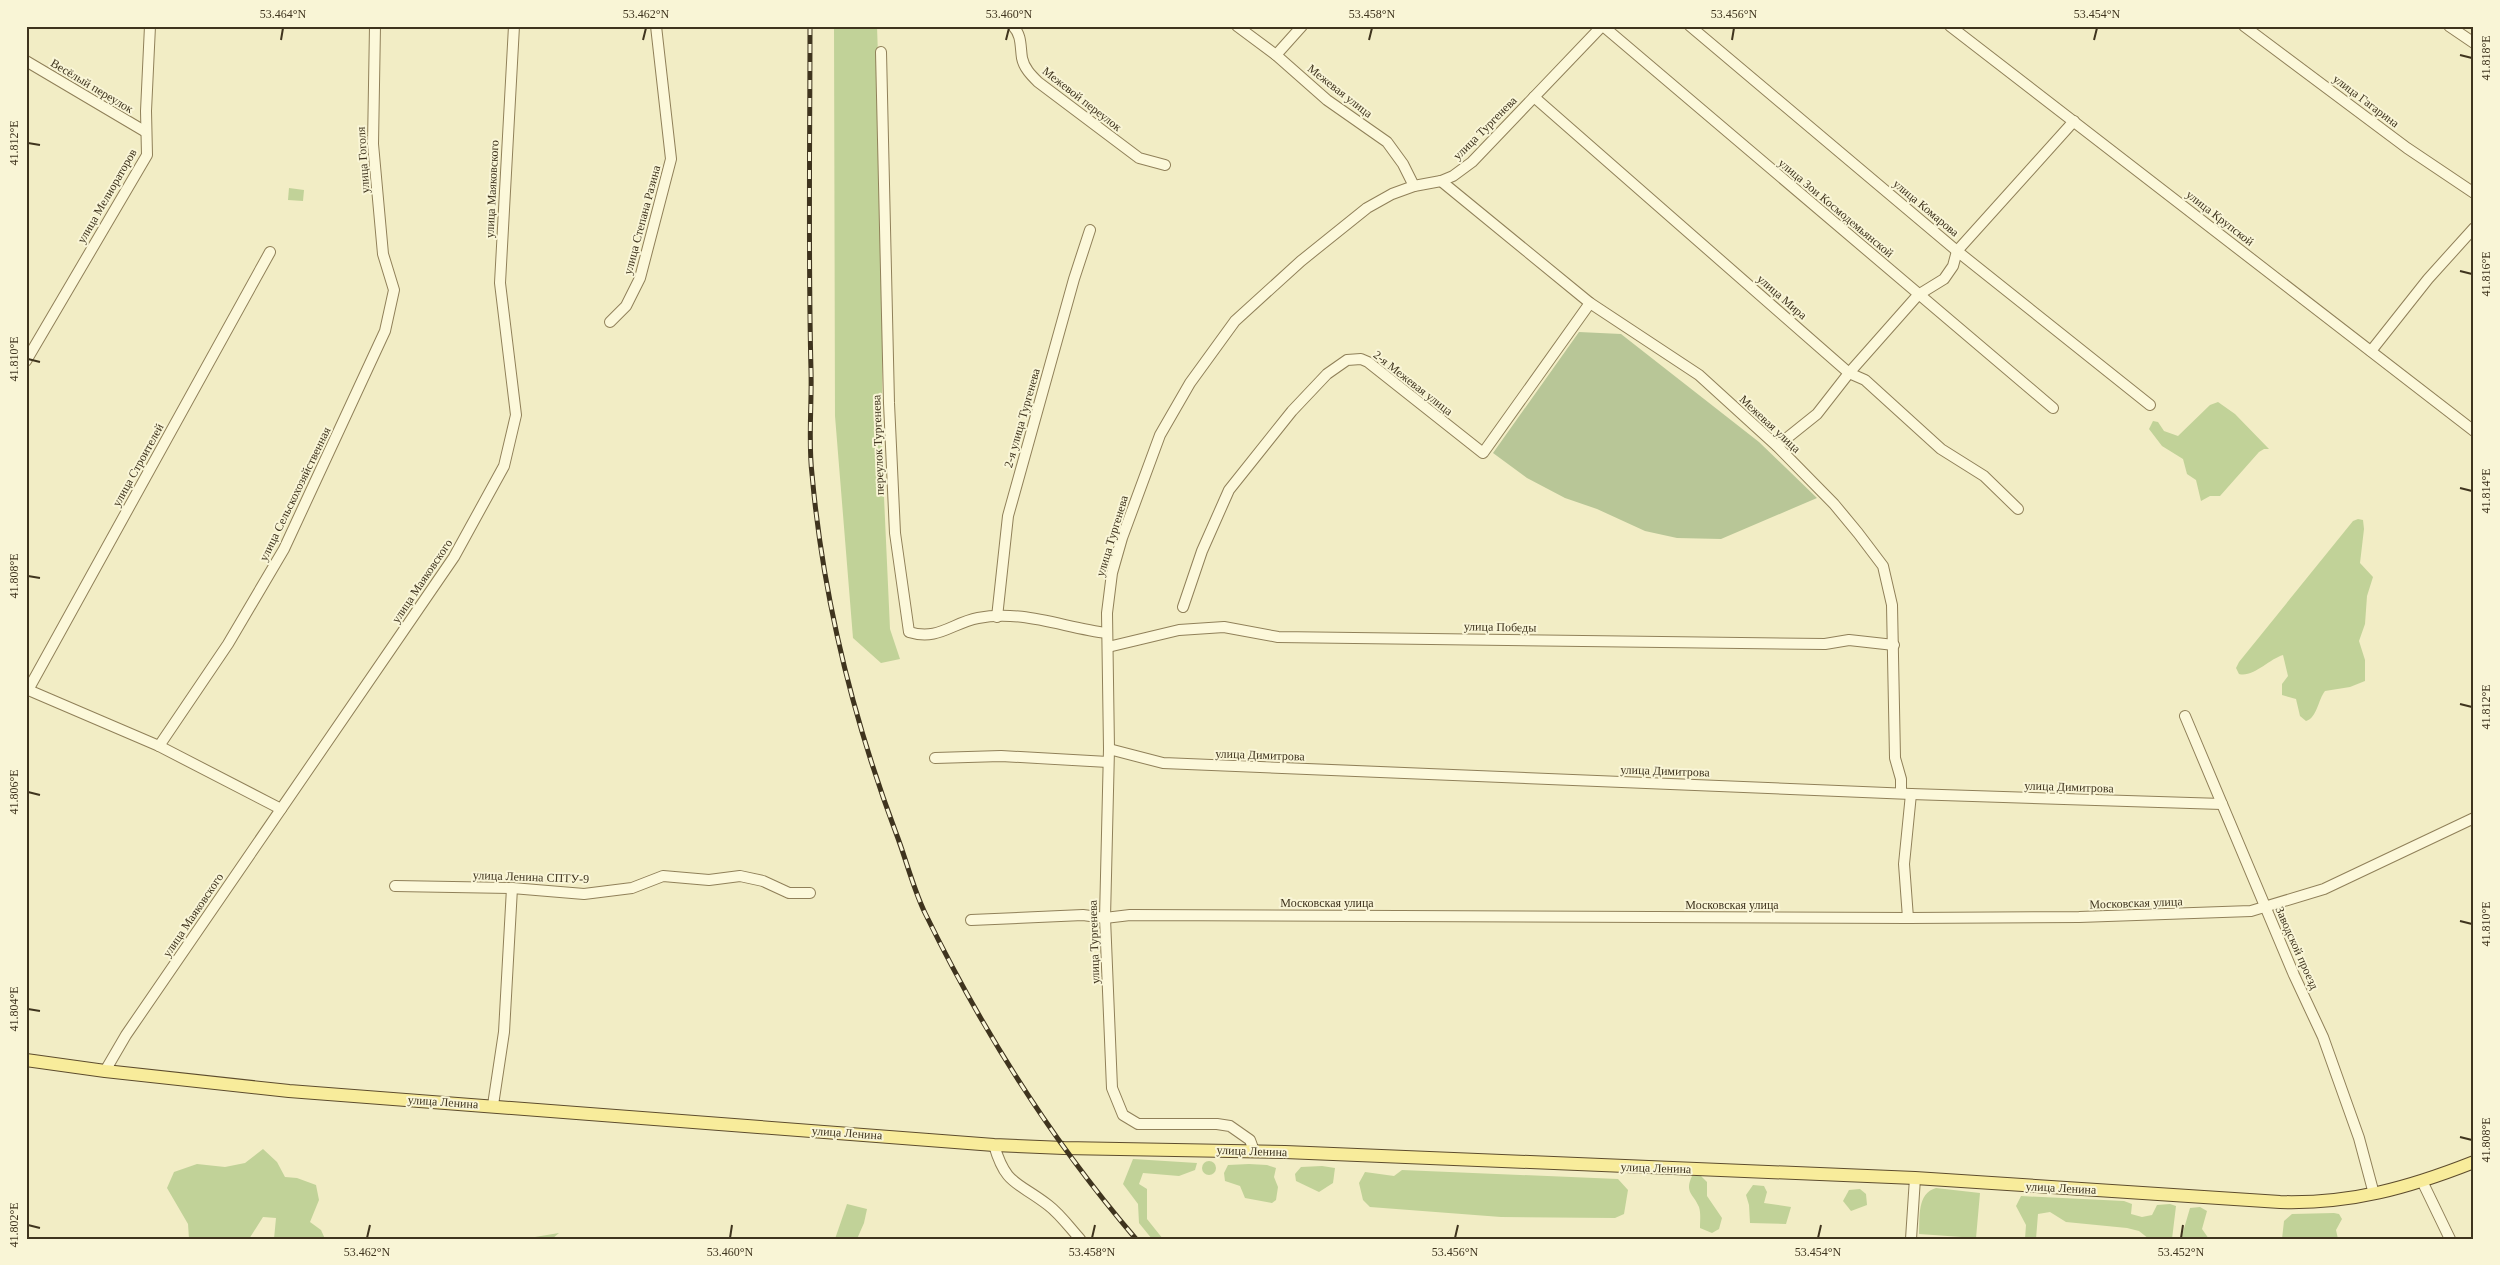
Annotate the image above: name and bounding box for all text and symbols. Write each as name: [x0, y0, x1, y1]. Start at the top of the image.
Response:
text: 53.464°N: [260, 7, 307, 21]
text: 53.462°N: [623, 7, 670, 21]
text: 53.460°N: [986, 7, 1033, 21]
text: 53.458°N: [1349, 7, 1396, 21]
text: 53.456°N: [1711, 7, 1758, 21]
text: 53.454°N: [2074, 7, 2121, 21]
text: 41.818°E: [2479, 35, 2493, 81]
street label: Весёлый переулок: [48, 56, 136, 116]
street label: Межевая улица: [1305, 61, 1376, 121]
street label: Межевой переулок: [1040, 64, 1124, 134]
street label: улица Гагарина: [2330, 72, 2402, 131]
street label: улица Тургенева: [1450, 93, 1520, 163]
text: 41.812°E: [7, 120, 21, 166]
street label: улица Гоголя: [354, 126, 372, 194]
street label: улица Маяковского: [482, 140, 502, 238]
street label: улица Мелиораторов: [74, 146, 140, 246]
street label: улица Зои Космодемьянской: [1776, 156, 1897, 261]
street label: улица Степана Разина: [621, 163, 663, 276]
street label: улица Комарова: [1890, 176, 1962, 240]
street label: улица Крупской: [2183, 187, 2257, 249]
text: 41.816°E: [2479, 251, 2493, 297]
street label: улица Мира: [1754, 272, 1810, 323]
text: 41.810°E: [7, 336, 21, 382]
street label: 2-я Межевая улица: [1371, 348, 1456, 419]
street label: 2-я улица Тургенева: [1001, 366, 1043, 469]
street label: Межевая улица: [1737, 392, 1804, 456]
street label: переулок Тургенева: [869, 394, 887, 495]
street label: улица Строителей: [109, 421, 167, 509]
street label: улица Сельскохозяйственная: [256, 424, 334, 563]
text: 41.814°E: [2479, 468, 2493, 514]
street label: улица Тургенева: [1093, 493, 1131, 578]
street label: улица Маяковского: [389, 536, 455, 626]
text: 41.808°E: [7, 553, 21, 599]
street label: улица Победы: [1464, 619, 1536, 635]
text: 41.812°E: [2479, 684, 2493, 730]
street label: улица Димитрова: [1215, 746, 1306, 764]
street label: улица Димитрова: [1620, 762, 1711, 780]
text: 41.806°E: [7, 769, 21, 815]
street label: улица Димитрова: [2024, 778, 2115, 796]
street label: улица Ленина СПТУ-9: [473, 868, 589, 886]
street label: улица Маяковского: [160, 870, 226, 960]
street label: Московская улица: [2089, 894, 2184, 912]
street label: Московская улица: [1280, 896, 1374, 910]
street label: Московская улица: [1685, 898, 1779, 912]
street label: улица Тургенева: [1086, 899, 1102, 984]
text: 41.810°E: [2479, 901, 2493, 947]
street label: Заводской проезд: [2272, 904, 2322, 992]
text: 41.804°E: [7, 986, 21, 1032]
street label: улица Ленина: [407, 1093, 479, 1111]
text: 41.808°E: [2479, 1117, 2493, 1163]
street label: улица Ленина: [811, 1124, 883, 1142]
street label: улица Ленина: [1216, 1143, 1288, 1159]
street label: улица Ленина: [1620, 1160, 1692, 1176]
street label: улица Ленина: [2025, 1179, 2097, 1197]
text: 41.802°E: [7, 1202, 21, 1248]
text: 53.462°N: [344, 1245, 391, 1259]
text: 53.460°N: [707, 1245, 754, 1259]
text: 53.458°N: [1069, 1245, 1116, 1259]
text: 53.456°N: [1432, 1245, 1479, 1259]
text: 53.454°N: [1795, 1245, 1842, 1259]
text: 53.452°N: [2158, 1245, 2205, 1259]

